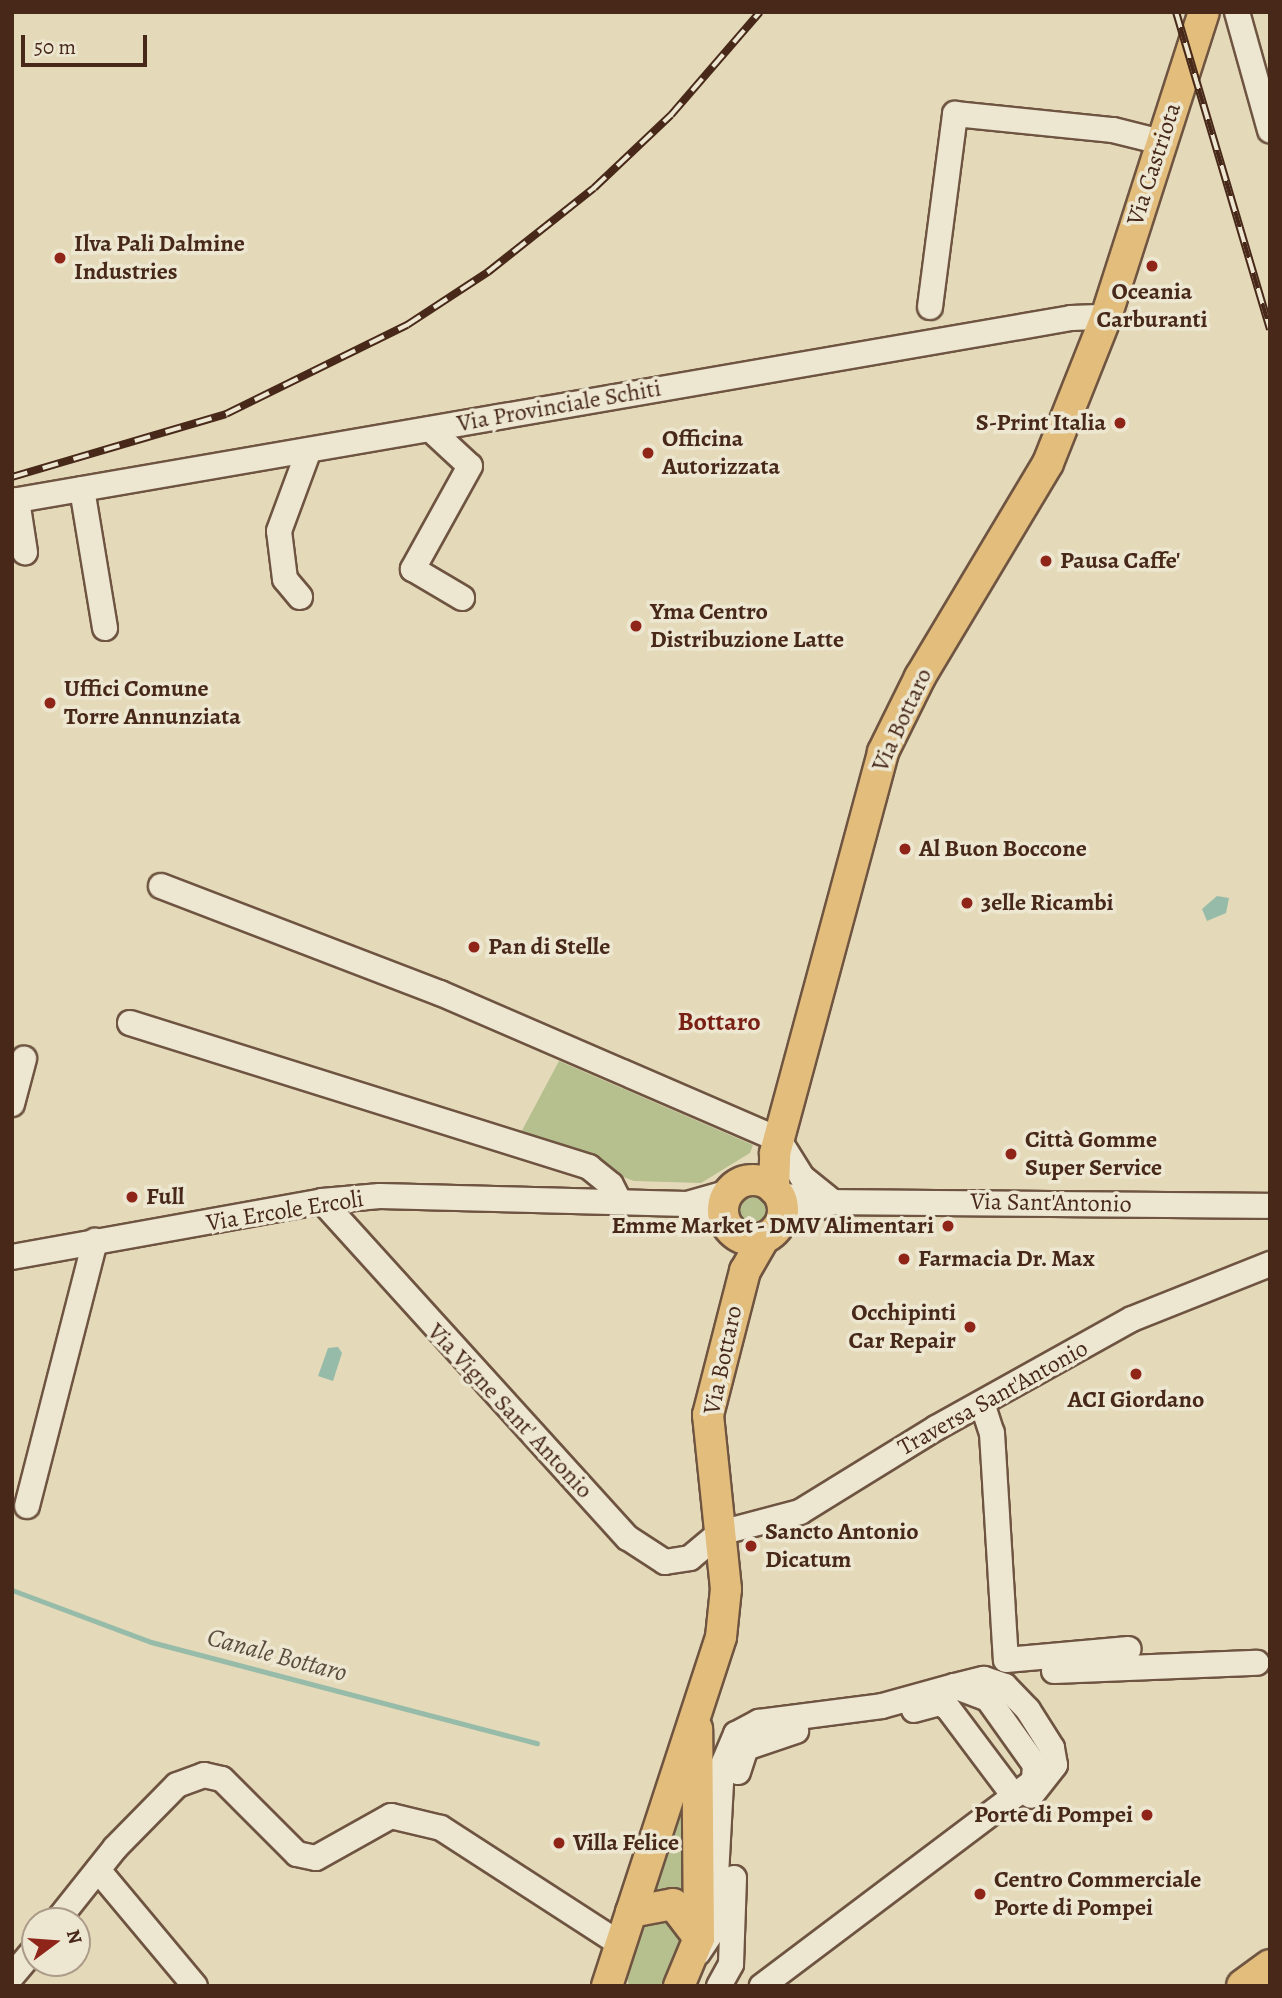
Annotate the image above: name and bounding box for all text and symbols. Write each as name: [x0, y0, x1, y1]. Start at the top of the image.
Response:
scale bar: [24, 21, 150, 65]
text: 50 m: [34, 33, 76, 61]
street label: Via Castriota: [1121, 99, 1187, 229]
place label: Ilva Pali Dalmine Industries: [74, 230, 245, 286]
marker: Ilva Pali Dalmine Industries: [52, 250, 68, 266]
marker: Oceania Carburanti: [1144, 258, 1160, 274]
place label: Oceania Carburanti: [1096, 278, 1208, 334]
street label: Via Provinciale Schiti: [455, 374, 663, 438]
place label: S-Print Italia: [976, 409, 1106, 437]
marker: S-Print Italia: [1112, 415, 1128, 431]
place label: Officina Autorizzata: [662, 425, 780, 481]
marker: Officina Autorizzata: [640, 445, 656, 461]
place label: Pausa Caffe': [1060, 547, 1180, 575]
marker: Pausa Caffe': [1038, 553, 1054, 569]
place label: Yma Centro Distribuzione Latte: [650, 598, 844, 654]
marker: Yma Centro Distribuzione Latte: [628, 618, 644, 634]
street label: Via Bottaro: [866, 664, 938, 776]
place label: Uffici Comune Torre Annunziata: [64, 675, 241, 731]
marker: Uffici Comune Torre Annunziata: [42, 695, 58, 711]
place label: Al Buon Boccone: [919, 835, 1087, 863]
marker: Al Buon Boccone: [897, 841, 913, 857]
place label: 3elle Ricambi: [981, 889, 1114, 917]
marker: 3elle Ricambi: [959, 895, 975, 911]
place label: Pan di Stelle: [488, 933, 610, 961]
marker: Pan di Stelle: [466, 939, 482, 955]
district label: Bottaro: [677, 1006, 761, 1038]
place label: Città Gomme Super Service: [1025, 1126, 1162, 1182]
marker: Città Gomme Super Service: [1003, 1146, 1019, 1162]
place label: Full: [146, 1183, 184, 1211]
street label: Via Ercole Ercoli: [204, 1184, 366, 1238]
street label: Via Sant'Antonio: [970, 1187, 1132, 1219]
marker: Full: [124, 1189, 140, 1205]
place label: Emme Market - DMV Alimentari: [611, 1212, 934, 1240]
marker: Emme Market - DMV Alimentari: [940, 1218, 956, 1234]
place label: Farmacia Dr. Max: [918, 1245, 1095, 1273]
marker: Farmacia Dr. Max: [896, 1251, 912, 1267]
place label: Occhipinti Car Repair: [848, 1299, 956, 1355]
street label: Via Bottaro: [697, 1303, 749, 1417]
street label: Via Vigne Sant' Antonio: [421, 1317, 599, 1505]
marker: Occhipinti Car Repair: [962, 1319, 978, 1335]
street label: Traversa Sant'Antonio: [893, 1334, 1093, 1462]
marker: ACI Giordano: [1128, 1366, 1144, 1382]
place label: ACI Giordano: [1068, 1386, 1204, 1414]
place label: Sancto Antonio Dicatum: [765, 1518, 919, 1574]
marker: Sancto Antonio Dicatum: [743, 1538, 759, 1554]
water label: Canale Bottaro: [204, 1621, 350, 1689]
place label: Porte di Pompei: [974, 1801, 1133, 1829]
marker: Porte di Pompei: [1139, 1807, 1155, 1823]
place label: Villa Felice: [573, 1829, 679, 1857]
marker: Villa Felice: [551, 1835, 567, 1851]
place label: Centro Commerciale Porte di Pompei: [994, 1866, 1201, 1922]
marker: Centro Commerciale Porte di Pompei: [972, 1886, 988, 1902]
north arrow: [21, 1907, 91, 1977]
text: N: [60, 1927, 89, 1947]

